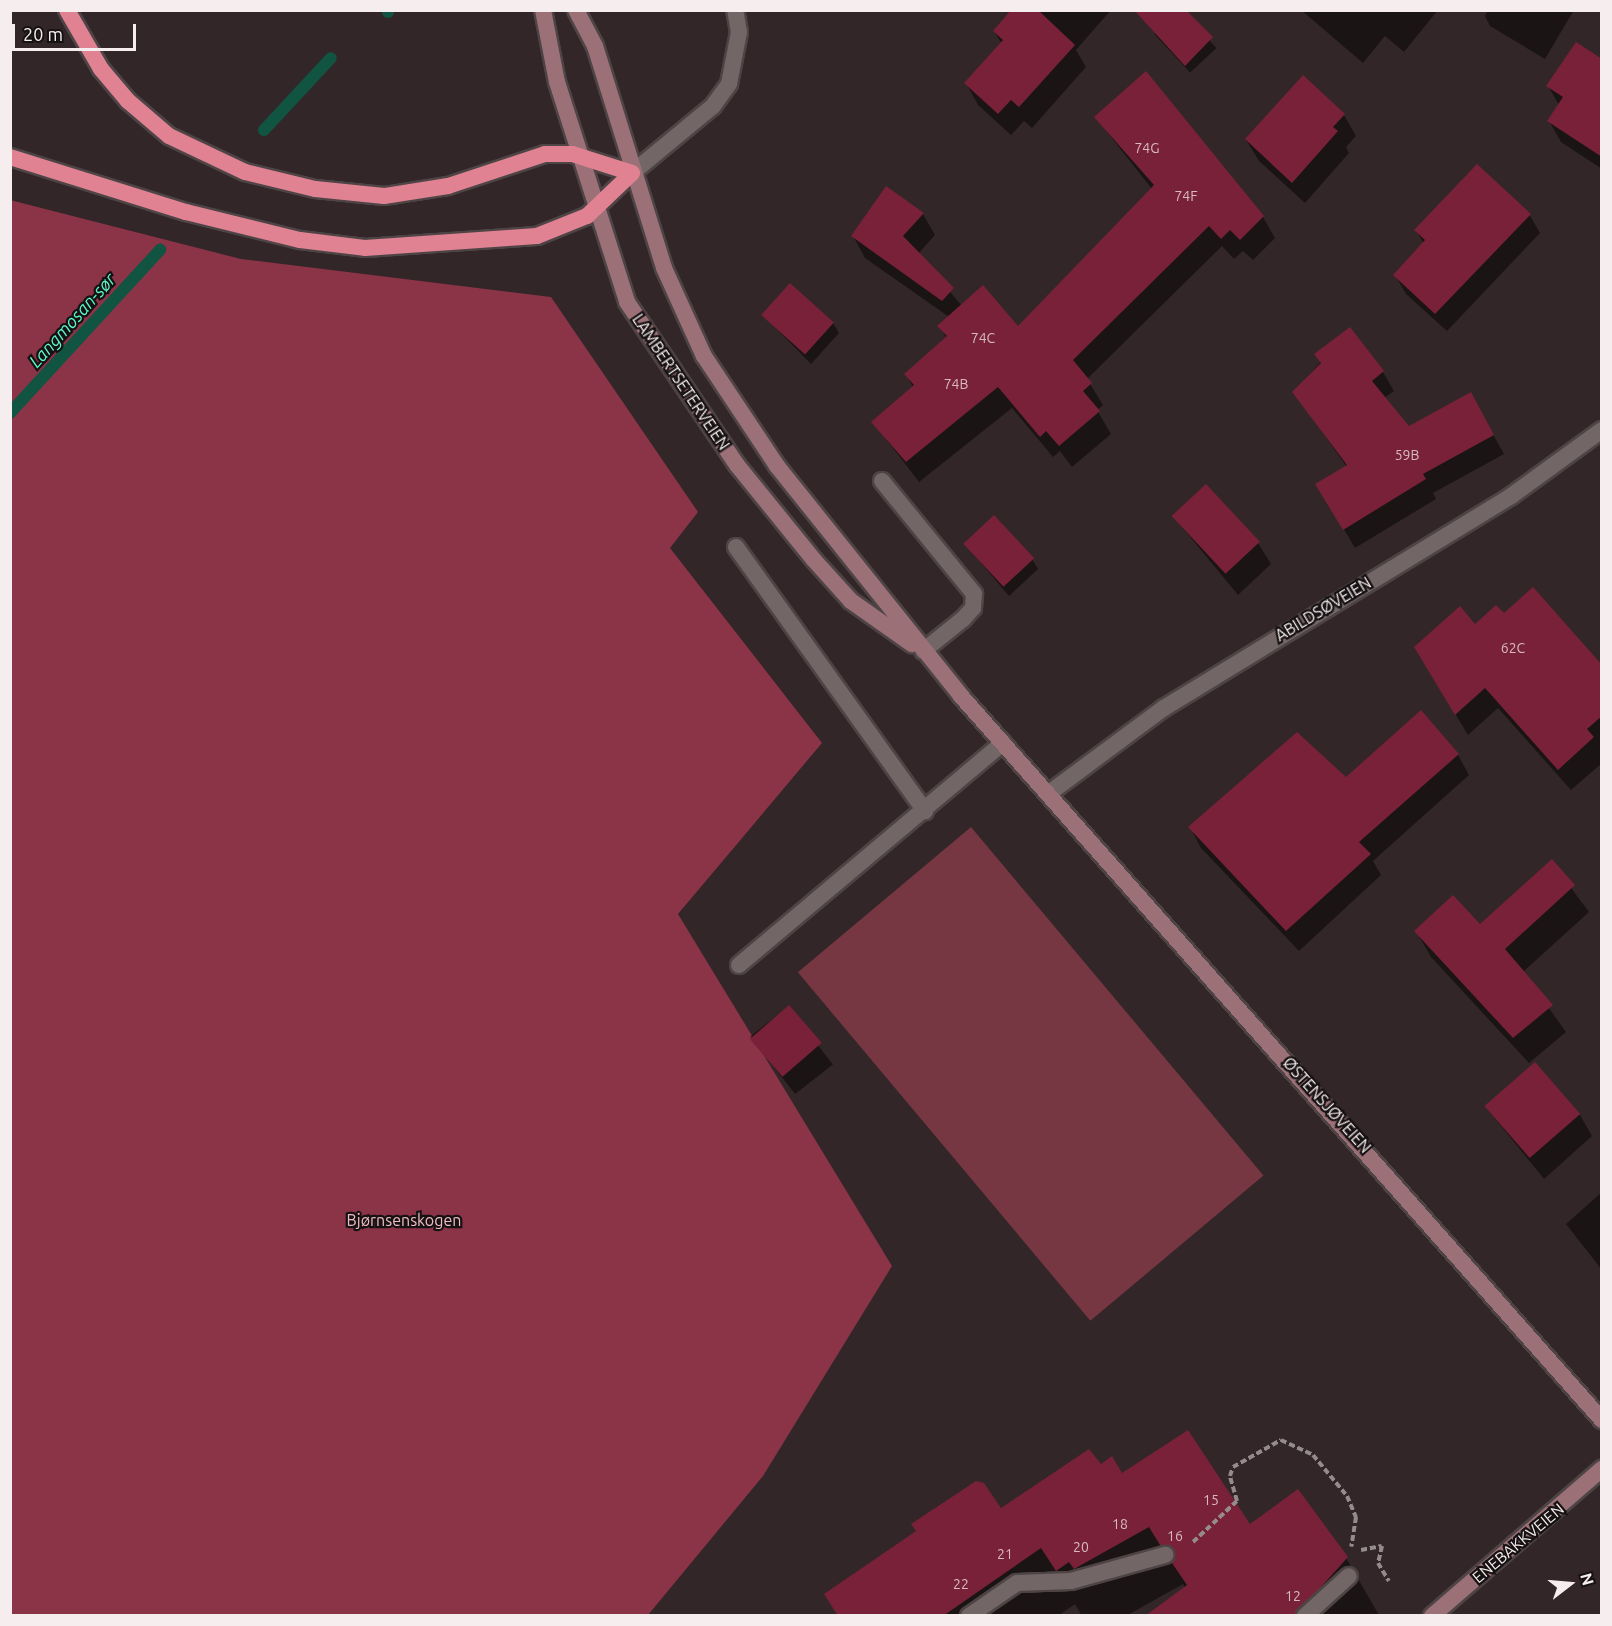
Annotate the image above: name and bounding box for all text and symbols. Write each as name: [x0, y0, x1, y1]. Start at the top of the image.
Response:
scale bar: [15, 12, 140, 50]
text: 20 m: [23, 24, 63, 44]
house number: 74G: [1134, 140, 1160, 156]
house number: 74F: [1174, 188, 1198, 204]
water label: Langmosan-sør: [24, 268, 120, 372]
street label: LAMBERTSETERVEIEN: [628, 310, 734, 454]
house number: 74C: [971, 330, 995, 346]
house number: 74B: [944, 376, 968, 392]
house number: 59B: [1395, 447, 1419, 463]
street label: ABILDSØVEIEN: [1272, 573, 1374, 645]
house number: 62C: [1501, 640, 1525, 656]
street label: ØSTENSJØVEIEN: [1279, 1053, 1375, 1157]
park label: Bjørnsenskogen: [347, 1210, 461, 1230]
house number: 15: [1203, 1492, 1219, 1508]
street label: ENEBAKKVEIEN: [1468, 1499, 1568, 1587]
house number: 18: [1112, 1516, 1128, 1532]
house number: 16: [1167, 1528, 1183, 1544]
house number: 20: [1073, 1539, 1089, 1555]
house number: 21: [997, 1546, 1013, 1562]
north arrow: [1540, 1554, 1600, 1614]
text: N: [1577, 1571, 1598, 1587]
house number: 22: [953, 1576, 969, 1592]
house number: 12: [1285, 1588, 1301, 1604]

